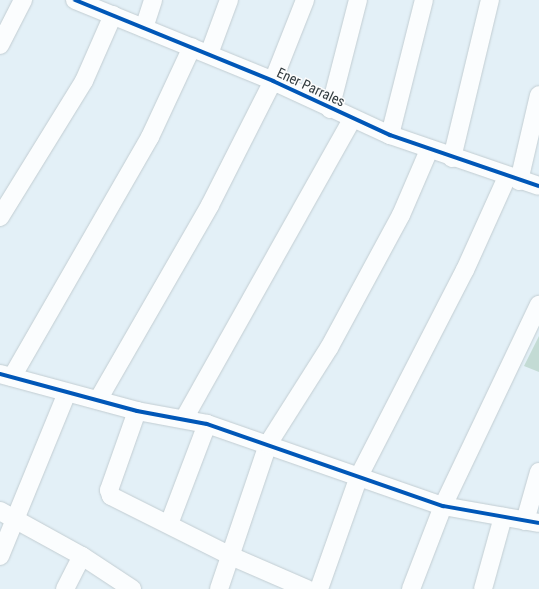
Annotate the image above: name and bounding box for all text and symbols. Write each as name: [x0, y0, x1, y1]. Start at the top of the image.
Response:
street label: Ener Parrales: [274, 64, 348, 110]

